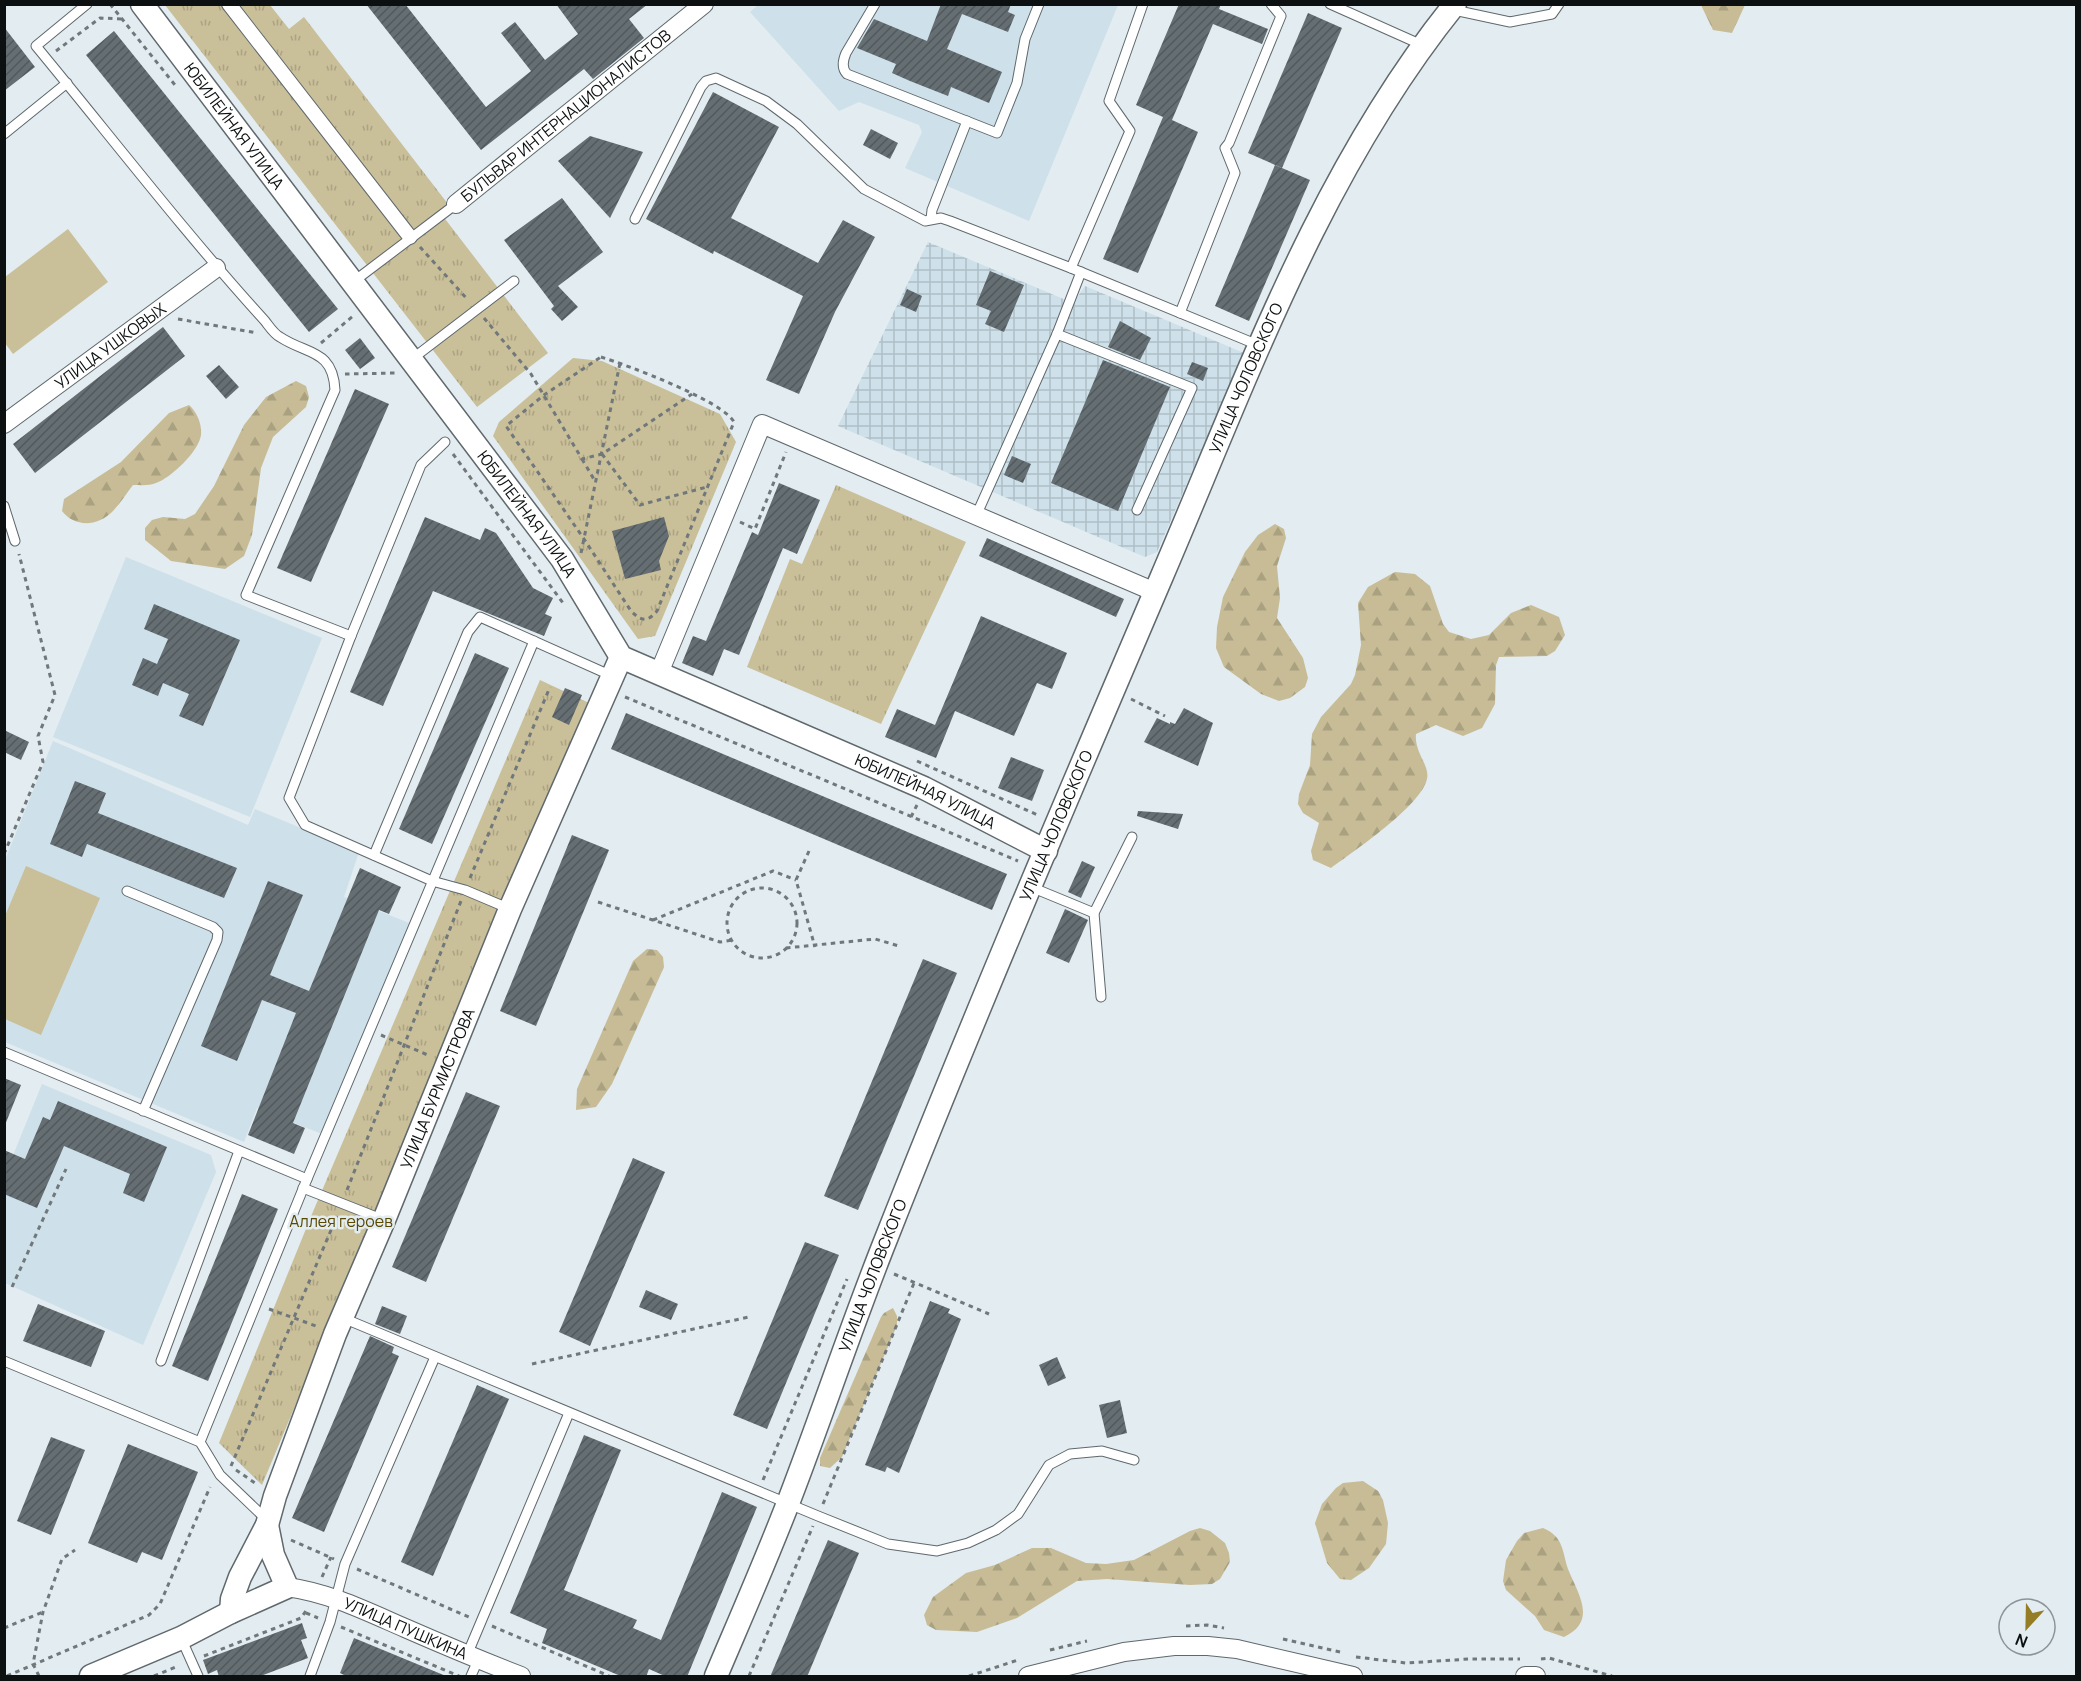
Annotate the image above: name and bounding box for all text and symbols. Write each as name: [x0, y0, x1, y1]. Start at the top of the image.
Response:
street label: БУЛЬВАР ИНТЕРНАЦИОНАЛИСТОВ: [456, 24, 676, 207]
street label: ЮБИЛЕЙНАЯ УЛИЦА: [179, 58, 289, 194]
street label: УЛИЦА УШКОВЫХ: [50, 297, 171, 394]
street label: УЛИЦА ЧОЛОВСКОГО: [1204, 299, 1288, 457]
street label: ЮБИЛЕЙНАЯ УЛИЦА: [472, 446, 582, 582]
street label: УЛИЦА ЧОЛОВСКОГО: [1014, 746, 1098, 904]
street label: ЮБИЛЕЙНАЯ УЛИЦА: [851, 748, 1000, 834]
street label: УЛИЦА БУРМИСТРОВА: [395, 1005, 480, 1172]
street label: УЛИЦА ЧОЛОВСКОГО: [833, 1195, 912, 1355]
park label: Аллея героев: [289, 1210, 393, 1232]
street label: УЛИЦА ПУШКИНА: [340, 1592, 471, 1664]
north arrow: [1997, 1597, 2057, 1657]
text: N: [2012, 1629, 2031, 1653]

